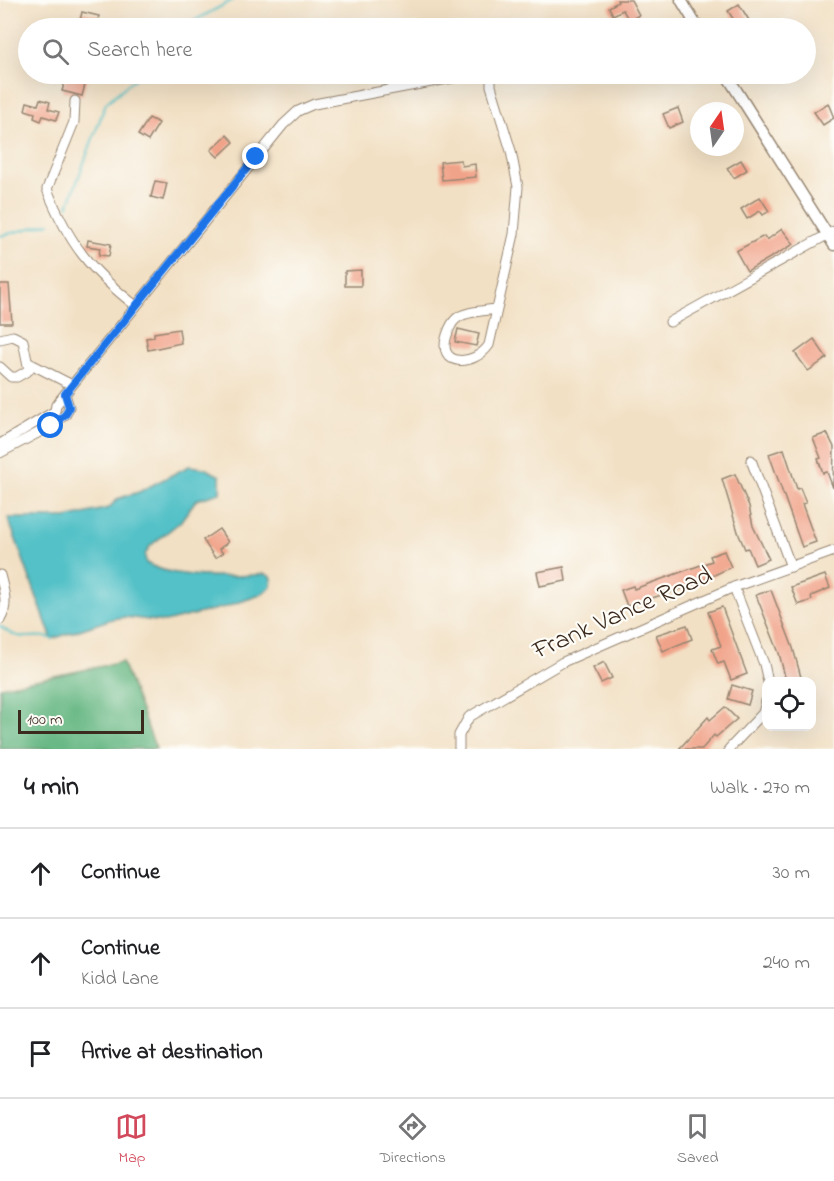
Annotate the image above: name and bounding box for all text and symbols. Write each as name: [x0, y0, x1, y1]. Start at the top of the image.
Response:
search box: [18, 18, 816, 84]
icon: search: [39, 35, 72, 68]
text: Search here: [87, 35, 192, 67]
north arrow: [690, 102, 744, 156]
route end: [242, 143, 268, 169]
route start: [37, 412, 63, 438]
street label: Frank Vance Road: [526, 557, 719, 671]
map controls: [762, 677, 816, 731]
button: locate: [762, 677, 816, 731]
scale bar: [18, 707, 144, 734]
text: 100 m: [27, 708, 62, 732]
text: 4 min: [24, 769, 79, 807]
text: Walk · 270 m: [710, 774, 810, 803]
icon: ahead: [24, 857, 57, 890]
text: Continue: [81, 857, 160, 889]
text: 30 m: [773, 859, 810, 888]
text: Continue: [81, 933, 160, 965]
icon: ahead: [24, 947, 57, 980]
text: 240 m: [763, 949, 810, 978]
text: Kidd Lane: [81, 965, 159, 994]
icon: arrive: [24, 1037, 57, 1070]
text: Arrive at destination: [81, 1037, 263, 1069]
tab: Map: [115, 1110, 148, 1170]
tab: Directions: [379, 1110, 446, 1170]
tab: Saved: [677, 1110, 719, 1170]

